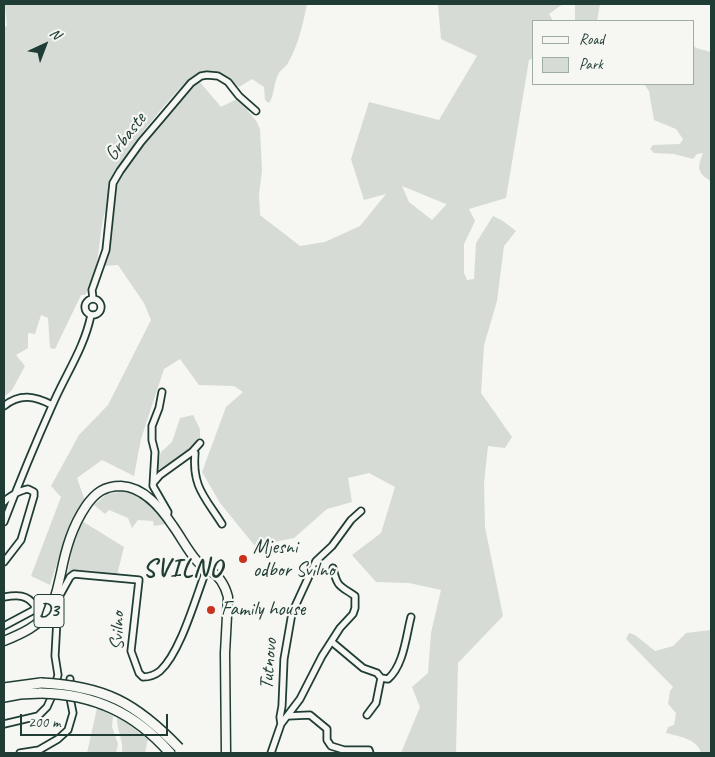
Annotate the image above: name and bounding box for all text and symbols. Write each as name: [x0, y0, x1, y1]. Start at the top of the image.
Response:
north arrow: [20, 20, 70, 70]
legend: [532, 20, 695, 85]
text: N: [47, 24, 65, 43]
text: Road: [579, 30, 604, 49]
text: Park: [579, 55, 603, 74]
street label: Grbaste: [100, 108, 152, 166]
place label: Mjesni odbor Svilno: [253, 536, 334, 583]
marker: Mjesni odbor Svilno: [237, 553, 249, 565]
district label: SVILNO: [142, 554, 224, 584]
road number: D3: [34, 594, 64, 628]
place label: Family house: [221, 598, 305, 622]
marker: Family house: [205, 604, 217, 616]
street label: Svilno: [106, 611, 130, 651]
street label: Tutnovo: [255, 637, 283, 691]
scale bar: [22, 704, 170, 736]
text: 200 m: [28, 713, 60, 732]

